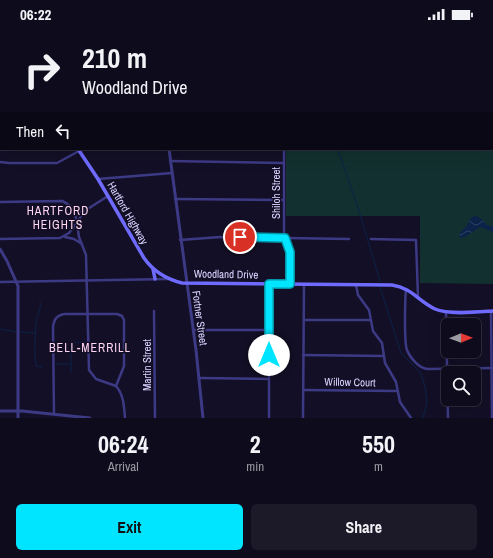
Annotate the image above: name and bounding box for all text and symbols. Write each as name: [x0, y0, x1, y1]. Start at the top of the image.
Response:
text: 06:22: [20, 4, 51, 25]
text: 210 m: [82, 39, 147, 77]
icon: right: [16, 44, 68, 96]
text: Woodland Drive: [82, 75, 188, 100]
icon: left: [52, 120, 74, 142]
text: Then: [16, 121, 44, 142]
street label: Shiloh Street: [269, 166, 283, 219]
street label: Hartford Highway: [104, 179, 152, 247]
district label: HARTFORD HEIGHTS: [27, 203, 89, 233]
pin: [223, 220, 257, 254]
icon: arrive: [229, 226, 251, 248]
street label: Woodland Drive: [194, 266, 258, 282]
street label: Fortner Street: [189, 290, 211, 347]
north arrow: [441, 318, 481, 358]
map controls: [441, 318, 481, 406]
position arrow: [248, 334, 290, 376]
street label: Martin Street: [140, 338, 154, 391]
district label: BELL-MERRILL: [49, 340, 131, 356]
button: search: [441, 366, 481, 406]
street label: Willow Court: [324, 375, 376, 389]
text: 06:24: [98, 428, 148, 460]
text: 2: [250, 428, 261, 460]
text: 550: [362, 428, 395, 460]
text: Arrival: [108, 458, 139, 475]
text: min: [246, 458, 264, 475]
text: m: [374, 458, 383, 475]
button: Exit: [16, 504, 243, 550]
button: Share: [251, 504, 477, 550]

